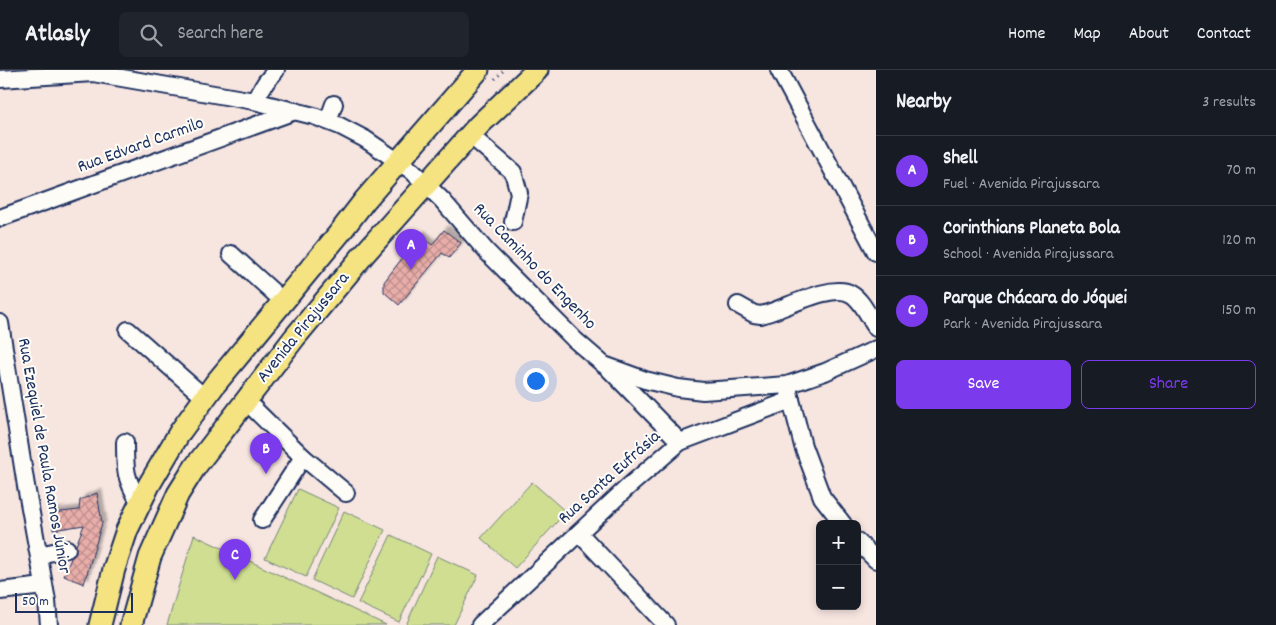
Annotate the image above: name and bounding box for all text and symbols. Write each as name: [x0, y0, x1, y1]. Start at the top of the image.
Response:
search box: [119, 12, 469, 57]
text: Atlasly: [25, 18, 89, 52]
icon: search: [137, 21, 165, 49]
text: Search here: [177, 21, 263, 48]
text: Home: [1008, 22, 1045, 47]
text: Map: [1073, 22, 1101, 47]
text: About: [1129, 22, 1169, 47]
text: Contact: [1197, 22, 1251, 47]
text: Nearby: [896, 88, 951, 118]
text: 3 results: [1202, 91, 1256, 114]
street label: Rua Edvard Carmilo: [74, 112, 208, 180]
text: Shell: [943, 146, 978, 173]
text: A: [908, 159, 916, 182]
text: 70 m: [1226, 159, 1256, 182]
text: Fuel · Avenida Pirajussara: [943, 173, 1099, 196]
street label: Rua Caminho do Engenho: [467, 198, 601, 336]
text: Corinthians Planeta Bola: [943, 216, 1120, 243]
pin: A: [395, 229, 427, 270]
text: B: [908, 229, 916, 252]
text: 120 m: [1222, 229, 1256, 252]
text: School · Avenida Pirajussara: [943, 243, 1113, 266]
street label: Avenida Pirajussara: [252, 267, 357, 389]
text: Parque Chácara do Jóquei: [943, 286, 1127, 313]
text: C: [908, 299, 916, 322]
text: 150 m: [1222, 299, 1256, 322]
text: Park · Avenida Pirajussara: [943, 313, 1102, 336]
street label: Rua Ezequiel de Paula Ramos Júnior: [10, 336, 76, 576]
button: Save: [896, 360, 1071, 409]
button: Share: [1081, 360, 1256, 409]
your location: [523, 368, 549, 394]
street label: Rua Santa Eufrásia: [553, 425, 667, 531]
pin: B: [250, 433, 282, 474]
map controls: [816, 520, 861, 610]
button: +: [816, 520, 861, 565]
pin: C: [219, 539, 251, 580]
button: −: [816, 565, 861, 610]
scale bar: [15, 590, 132, 613]
text: 50 m: [22, 592, 49, 612]

